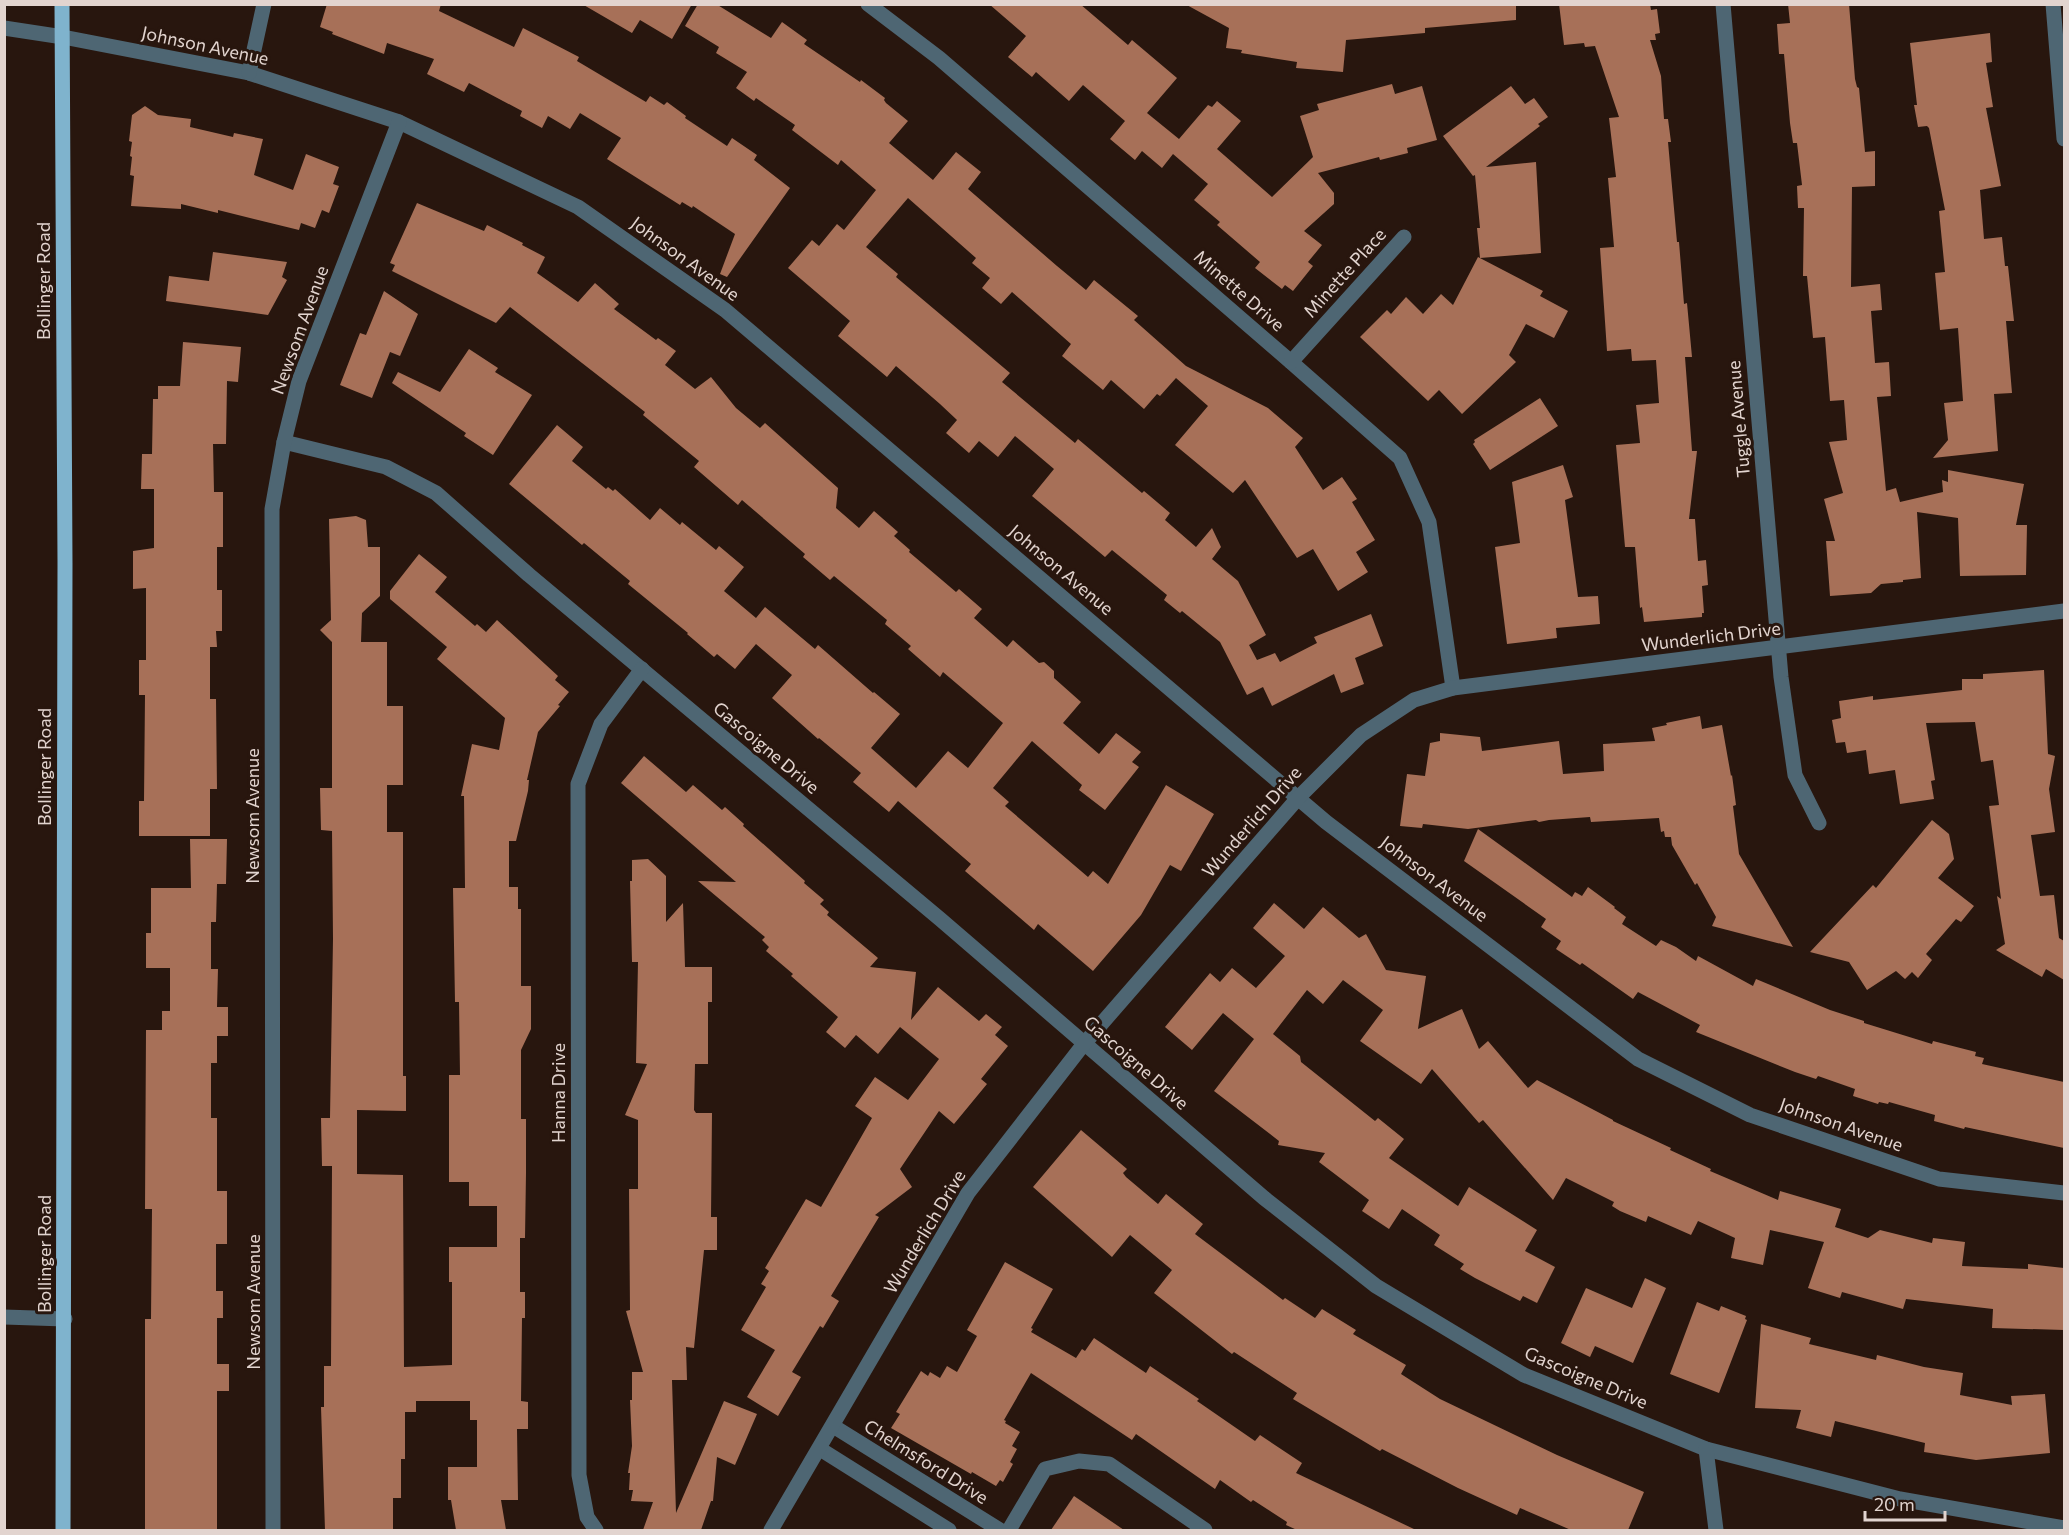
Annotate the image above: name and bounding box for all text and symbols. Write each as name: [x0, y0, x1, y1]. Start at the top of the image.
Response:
street label: Johnson Avenue: [140, 21, 271, 69]
street label: Johnson Avenue: [627, 211, 744, 305]
street label: Bollinger Road: [32, 222, 54, 340]
street label: Minette Place: [1298, 223, 1390, 322]
street label: Minette Drive: [1190, 245, 1289, 335]
street label: Newsom Avenue: [266, 262, 333, 397]
street label: Tuggle Avenue: [1722, 360, 1754, 478]
street label: Johnson Avenue: [1005, 519, 1118, 619]
street label: Wunderlich Drive: [1640, 617, 1782, 655]
street label: Gascoigne Drive: [709, 697, 824, 798]
street label: Bollinger Road: [33, 708, 55, 826]
street label: Newsom Avenue: [241, 748, 263, 884]
street label: Wunderlich Drive: [1197, 761, 1306, 881]
street label: Johnson Avenue: [1376, 830, 1493, 926]
street label: Gascoigne Drive: [1080, 1011, 1194, 1114]
street label: Hanna Drive: [547, 1043, 569, 1143]
street label: Johnson Avenue: [1777, 1093, 1906, 1156]
street label: Wunderlich Drive: [879, 1166, 970, 1297]
street label: Bollinger Road: [33, 1195, 55, 1313]
street label: Newsom Avenue: [242, 1234, 264, 1370]
street label: Gascoigne Drive: [1522, 1341, 1651, 1413]
street label: Chelmsford Drive: [860, 1414, 993, 1508]
scale bar: [1865, 1484, 1944, 1522]
text: 20 m: [1874, 1493, 1915, 1515]

